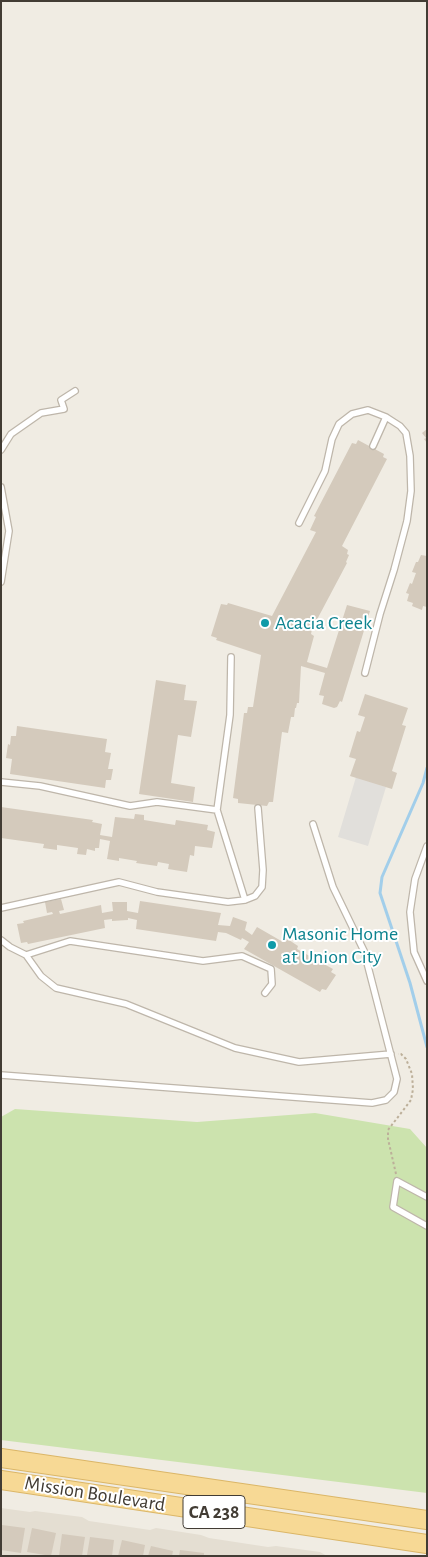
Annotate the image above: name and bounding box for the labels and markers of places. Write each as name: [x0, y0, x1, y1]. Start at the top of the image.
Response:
place label: Acacia Creek: [275, 611, 372, 635]
marker: Acacia Creek: [259, 617, 271, 629]
place label: Masonic Home at Union City: [282, 922, 398, 969]
marker: Masonic Home at Union City: [266, 939, 278, 951]

